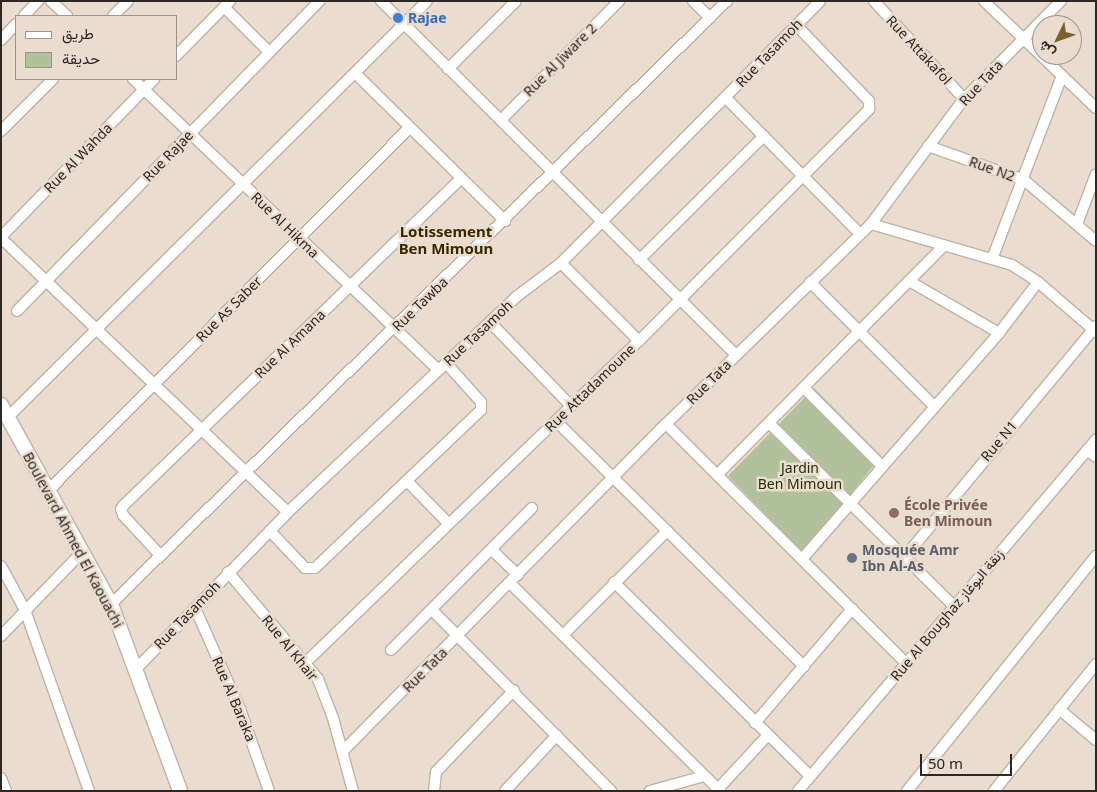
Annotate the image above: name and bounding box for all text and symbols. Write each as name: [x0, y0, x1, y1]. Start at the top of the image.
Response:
place label: Rajae: [408, 10, 446, 26]
marker: Rajae: [392, 12, 404, 24]
street label: Rue Attakafol: [883, 12, 955, 88]
legend: [15, 15, 178, 80]
street label: Rue Tasamoh: [732, 15, 806, 91]
north arrow: [1032, 15, 1082, 65]
street label: Rue Al Jiware 2: [520, 20, 600, 100]
text: طريق: [62, 23, 94, 43]
text: ش: [1034, 37, 1059, 62]
text: حديقة: [62, 48, 100, 68]
street label: Rue Tata: [956, 57, 1006, 109]
street label: Rue Al Wahda: [40, 120, 116, 196]
street label: Rue Rajae: [139, 127, 197, 185]
street label: Rue N2: [967, 153, 1017, 185]
street label: Rue Al Hikma: [248, 189, 322, 261]
district label: Lotissement Ben Mimoun: [399, 222, 493, 257]
street label: Rue As Saber: [193, 273, 265, 345]
street label: Rue Tawba: [389, 273, 451, 335]
street label: Rue Tasamoh: [440, 297, 516, 369]
street label: Rue Al Amana: [251, 306, 329, 382]
street label: Rue Attadamoune: [541, 341, 639, 435]
street label: Rue Tata: [683, 356, 735, 408]
street label: Rue N1: [977, 417, 1021, 465]
street label: Boulevard Ahmed El Kaouachi: [19, 449, 127, 631]
park label: Jardin Ben Mimoun: [758, 460, 842, 492]
place label: École Privée Ben Mimoun: [904, 497, 992, 530]
marker: École Privée Ben Mimoun: [888, 507, 900, 519]
place label: Mosquée Amr Ibn Al-As: [862, 542, 959, 574]
street label: Rue Al Boughaz زنقة البوغاز: [887, 546, 1007, 684]
marker: Mosquée Amr Ibn Al-As: [846, 552, 858, 564]
street label: Rue Tasamoh: [150, 577, 224, 653]
street label: Rue Al Khair: [258, 612, 322, 684]
street label: Rue Tata: [399, 644, 451, 696]
street label: Rue Al Baraka: [209, 654, 259, 744]
scale bar: [922, 744, 1014, 776]
text: 50 m: [928, 753, 963, 773]

